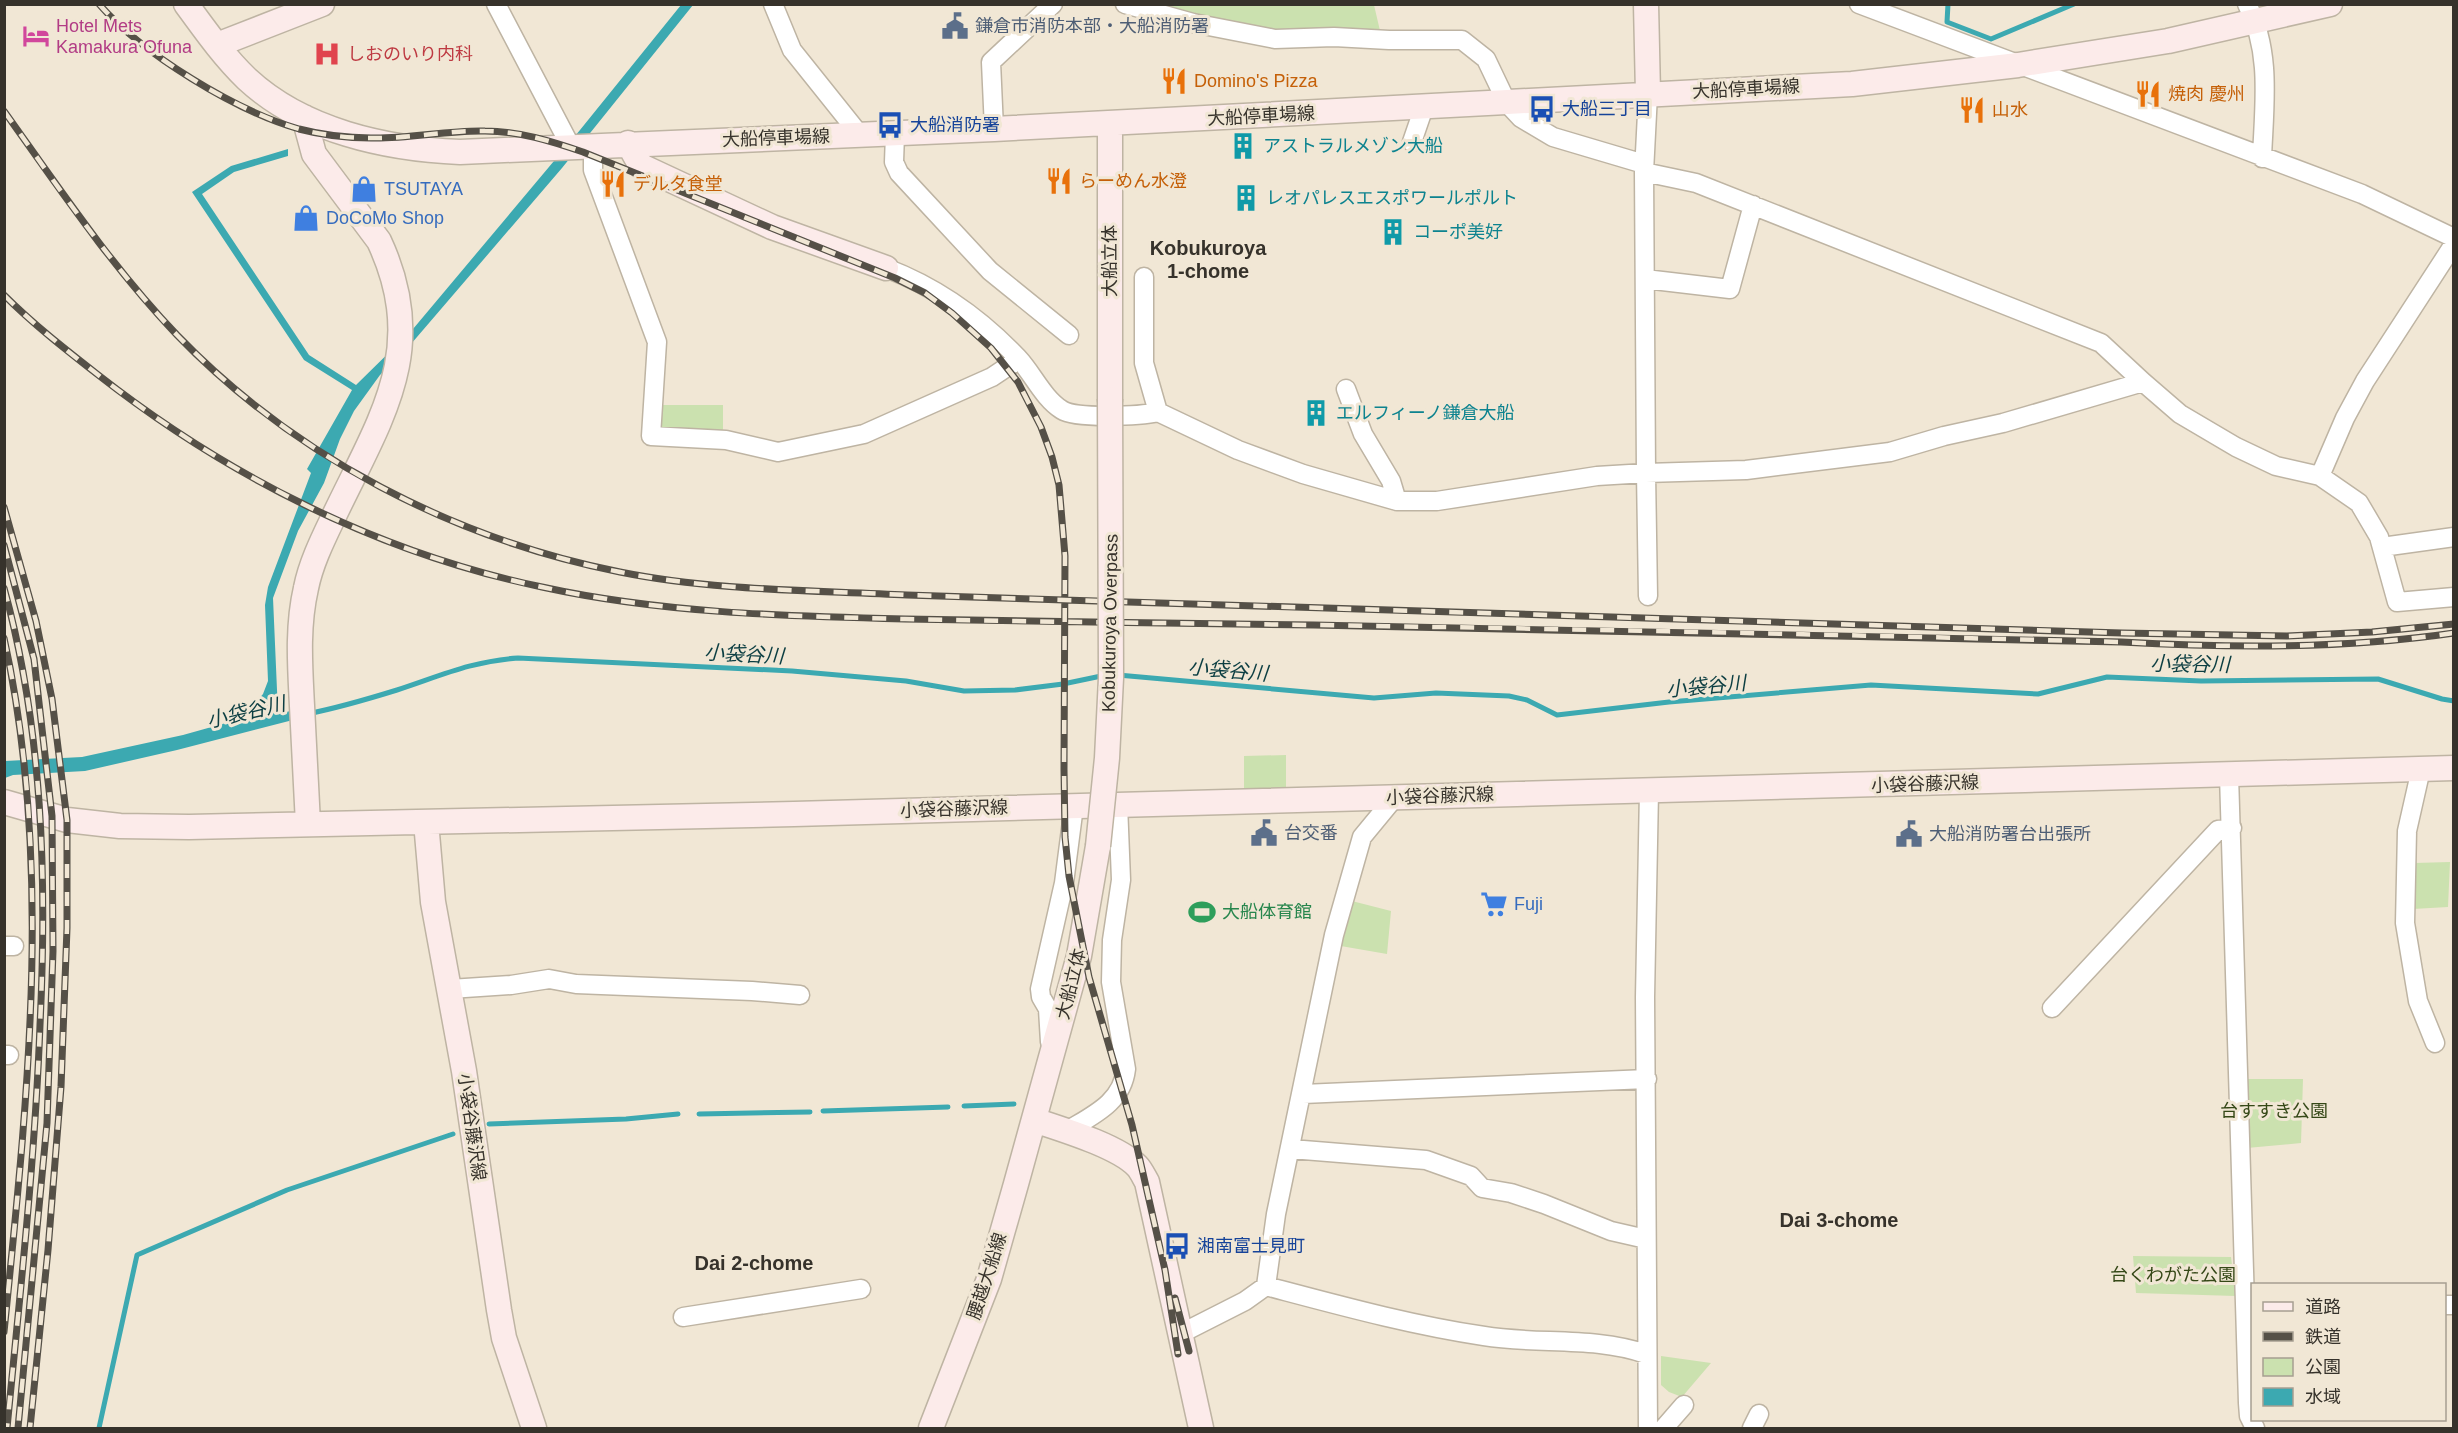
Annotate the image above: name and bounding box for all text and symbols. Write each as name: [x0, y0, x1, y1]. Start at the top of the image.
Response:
public building icon: 鎌倉市消防本部・大船消防署: [940, 11, 970, 41]
place label: Hotel Mets Kamakura Ofuna: [56, 16, 193, 57]
place label: 鎌倉市消防本部・大船消防署: [975, 16, 1209, 36]
hotel icon: Hotel Mets Kamakura Ofuna: [21, 21, 51, 51]
hospital icon: しおのいり内科: [312, 39, 342, 69]
place label: しおのいり内科: [347, 44, 473, 64]
restaurant icon: Domino's Pizza: [1159, 66, 1189, 96]
place label: Domino's Pizza: [1194, 71, 1318, 91]
street label: 大船停車場線: [1692, 76, 1800, 102]
restaurant icon: 焼肉 慶州: [2133, 79, 2163, 109]
place label: 焼肉 慶州: [2168, 84, 2245, 104]
bus stop icon: 大船三丁目: [1527, 94, 1557, 124]
restaurant icon: 山水: [1957, 95, 1987, 125]
place label: 大船三丁目: [1562, 99, 1652, 119]
place label: 山水: [1992, 100, 2028, 120]
street label: 大船停車場線: [1207, 103, 1315, 129]
bus stop icon: 大船消防署: [875, 110, 905, 140]
place label: 大船消防署: [910, 115, 1000, 135]
street label: 大船停車場線: [722, 126, 830, 150]
building icon: アストラルメゾン大船: [1228, 131, 1258, 161]
place label: アストラルメゾン大船: [1263, 136, 1443, 156]
restaurant icon: らーめん水澄: [1044, 166, 1074, 196]
restaurant icon: デルタ食堂: [598, 169, 628, 199]
place label: らーめん水澄: [1079, 171, 1187, 191]
shop icon: TSUTAYA: [349, 174, 379, 204]
place label: デルタ食堂: [633, 174, 723, 194]
place label: TSUTAYA: [384, 179, 463, 199]
building icon: レオパレスエスポワールポルト: [1231, 183, 1261, 213]
place label: レオパレスエスポワールポルト: [1266, 188, 1518, 208]
shop icon: DoCoMo Shop: [291, 203, 321, 233]
place label: DoCoMo Shop: [326, 208, 444, 228]
building icon: コーポ美好: [1378, 217, 1408, 247]
place label: コーポ美好: [1413, 222, 1503, 242]
street label: 大船立体: [1100, 225, 1120, 297]
district label: Kobukuroya 1-chome: [1150, 237, 1267, 282]
building icon: エルフィーノ鎌倉大船: [1301, 398, 1331, 428]
place label: エルフィーノ鎌倉大船: [1336, 403, 1515, 423]
street label: Kobukuroya Overpass: [1098, 534, 1122, 712]
water label: 小袋谷川: [703, 641, 787, 667]
water label: 小袋谷川: [2150, 652, 2232, 676]
water label: 小袋谷川: [1187, 656, 1271, 685]
water label: 小袋谷川: [1665, 671, 1749, 700]
water label: 小袋谷川: [205, 692, 289, 732]
street label: 小袋谷藤沢線: [1871, 772, 1979, 796]
street label: 小袋谷藤沢線: [1386, 784, 1494, 808]
street label: 小袋谷藤沢線: [900, 797, 1008, 821]
public building icon: 台交番: [1249, 818, 1279, 848]
public building icon: 大船消防署台出張所: [1894, 819, 1924, 849]
place label: 台交番: [1284, 823, 1338, 843]
place label: 大船消防署台出張所: [1929, 824, 2091, 844]
supermarket icon: Fuji: [1479, 889, 1509, 919]
place label: Fuji: [1514, 894, 1543, 914]
sports icon: 大船体育館: [1187, 897, 1217, 927]
place label: 大船体育館: [1222, 902, 1312, 922]
street label: 大船立体: [1053, 947, 1089, 1021]
street label: 小袋谷藤沢線: [455, 1072, 489, 1182]
park label: 台すすき公園: [2220, 1101, 2328, 1121]
district label: Dai 3-chome: [1780, 1209, 1898, 1231]
street label: 腰越大船線: [964, 1230, 1010, 1322]
bus stop icon: 湘南富士見町: [1162, 1231, 1192, 1261]
place label: 湘南富士見町: [1197, 1236, 1305, 1256]
district label: Dai 2-chome: [695, 1252, 813, 1274]
park label: 台くわがた公園: [2110, 1265, 2236, 1285]
legend: [2251, 1283, 2446, 1421]
text: 道路: [2305, 1297, 2341, 1317]
text: 鉄道: [2305, 1327, 2341, 1347]
text: 公園: [2305, 1357, 2341, 1377]
text: 水域: [2305, 1387, 2341, 1407]

